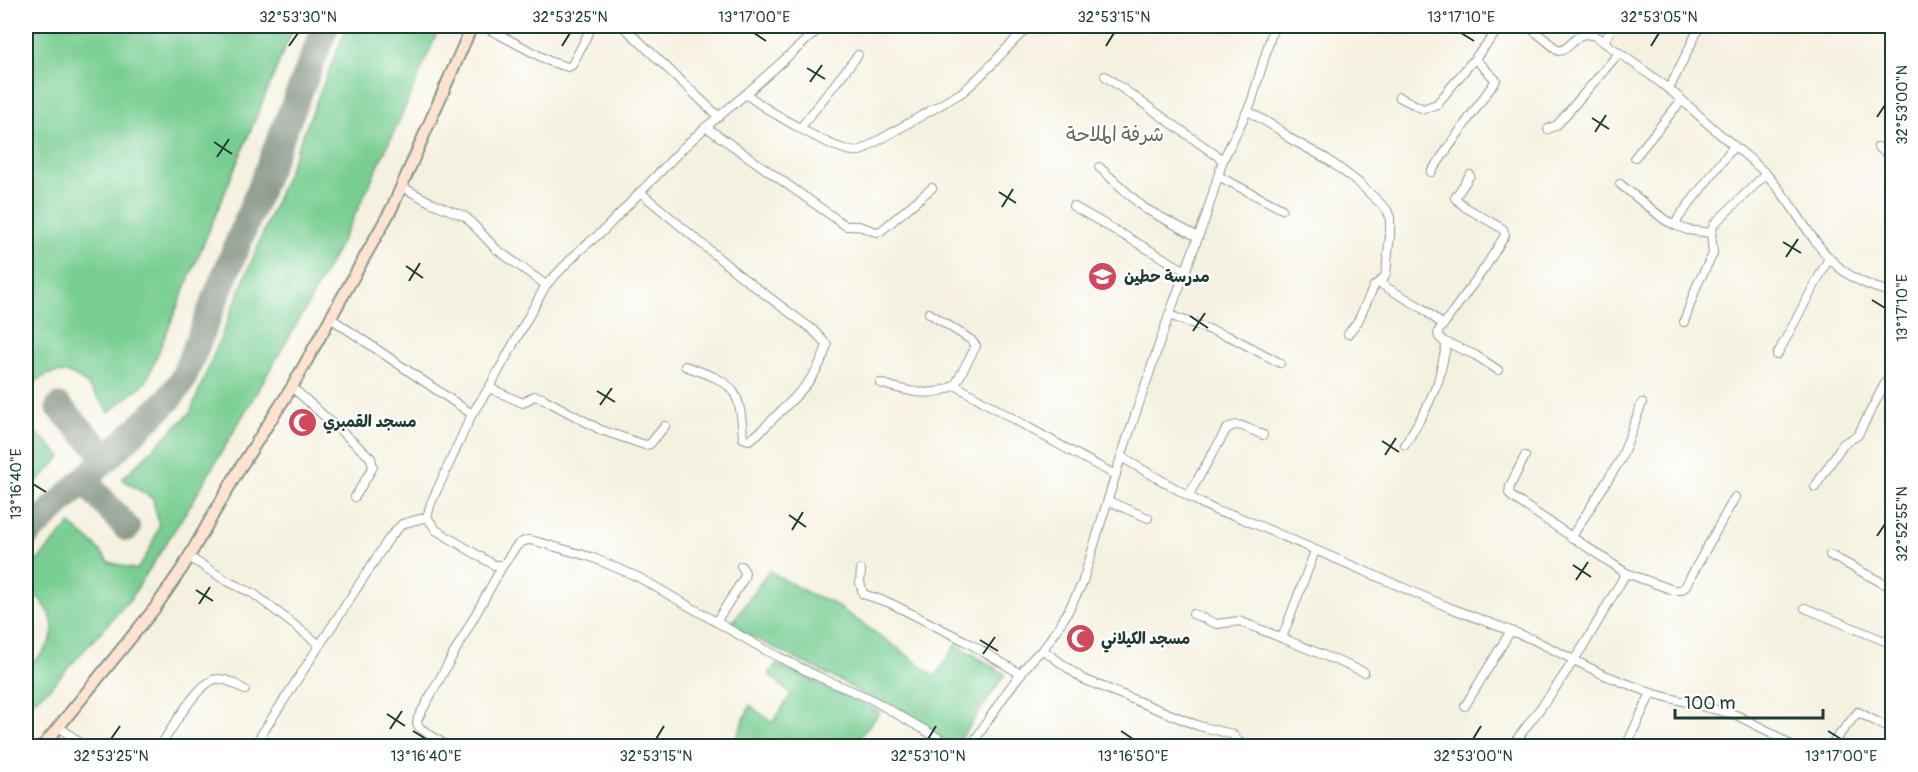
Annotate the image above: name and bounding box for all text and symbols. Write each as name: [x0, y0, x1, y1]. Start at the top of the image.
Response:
text: 32°53'30"N: [259, 8, 337, 27]
text: 32°53'25"N: [532, 8, 608, 27]
text: 13°17'00"E: [718, 8, 790, 27]
text: 32°53'15"N: [1077, 8, 1151, 27]
text: 13°17'10"E: [1427, 8, 1495, 27]
text: 32°53'05"N: [1620, 8, 1698, 27]
text: 32°53'00"N: [1893, 65, 1912, 145]
district label: شرفة الملاحة: [1066, 122, 1164, 147]
school or university icon: مدرسة حطين: [1087, 261, 1119, 293]
place label: مدرسة حطين: [1124, 267, 1210, 287]
text: 13°17'10"E: [1893, 274, 1912, 342]
mosque icon: مسجد القمبري: [286, 406, 318, 438]
place label: مسجد القمبري: [323, 412, 416, 434]
text: 13°16'40"E: [7, 448, 26, 520]
text: 32°52'55"N: [1893, 486, 1912, 562]
mosque icon: مسجد الكيلاني: [1064, 623, 1096, 655]
place label: مسجد الكيلاني: [1101, 629, 1190, 653]
scale bar: [1675, 682, 1824, 720]
text: 100 m: [1684, 692, 1736, 715]
text: 32°53'25"N: [73, 747, 149, 766]
text: 13°16'40"E: [390, 747, 462, 766]
text: 32°53'15"N: [619, 747, 693, 766]
text: 32°53'10"N: [890, 747, 966, 766]
text: 13°16'50"E: [1098, 747, 1169, 766]
text: 32°53'00"N: [1433, 747, 1513, 766]
text: 13°17'00"E: [1805, 747, 1877, 766]

